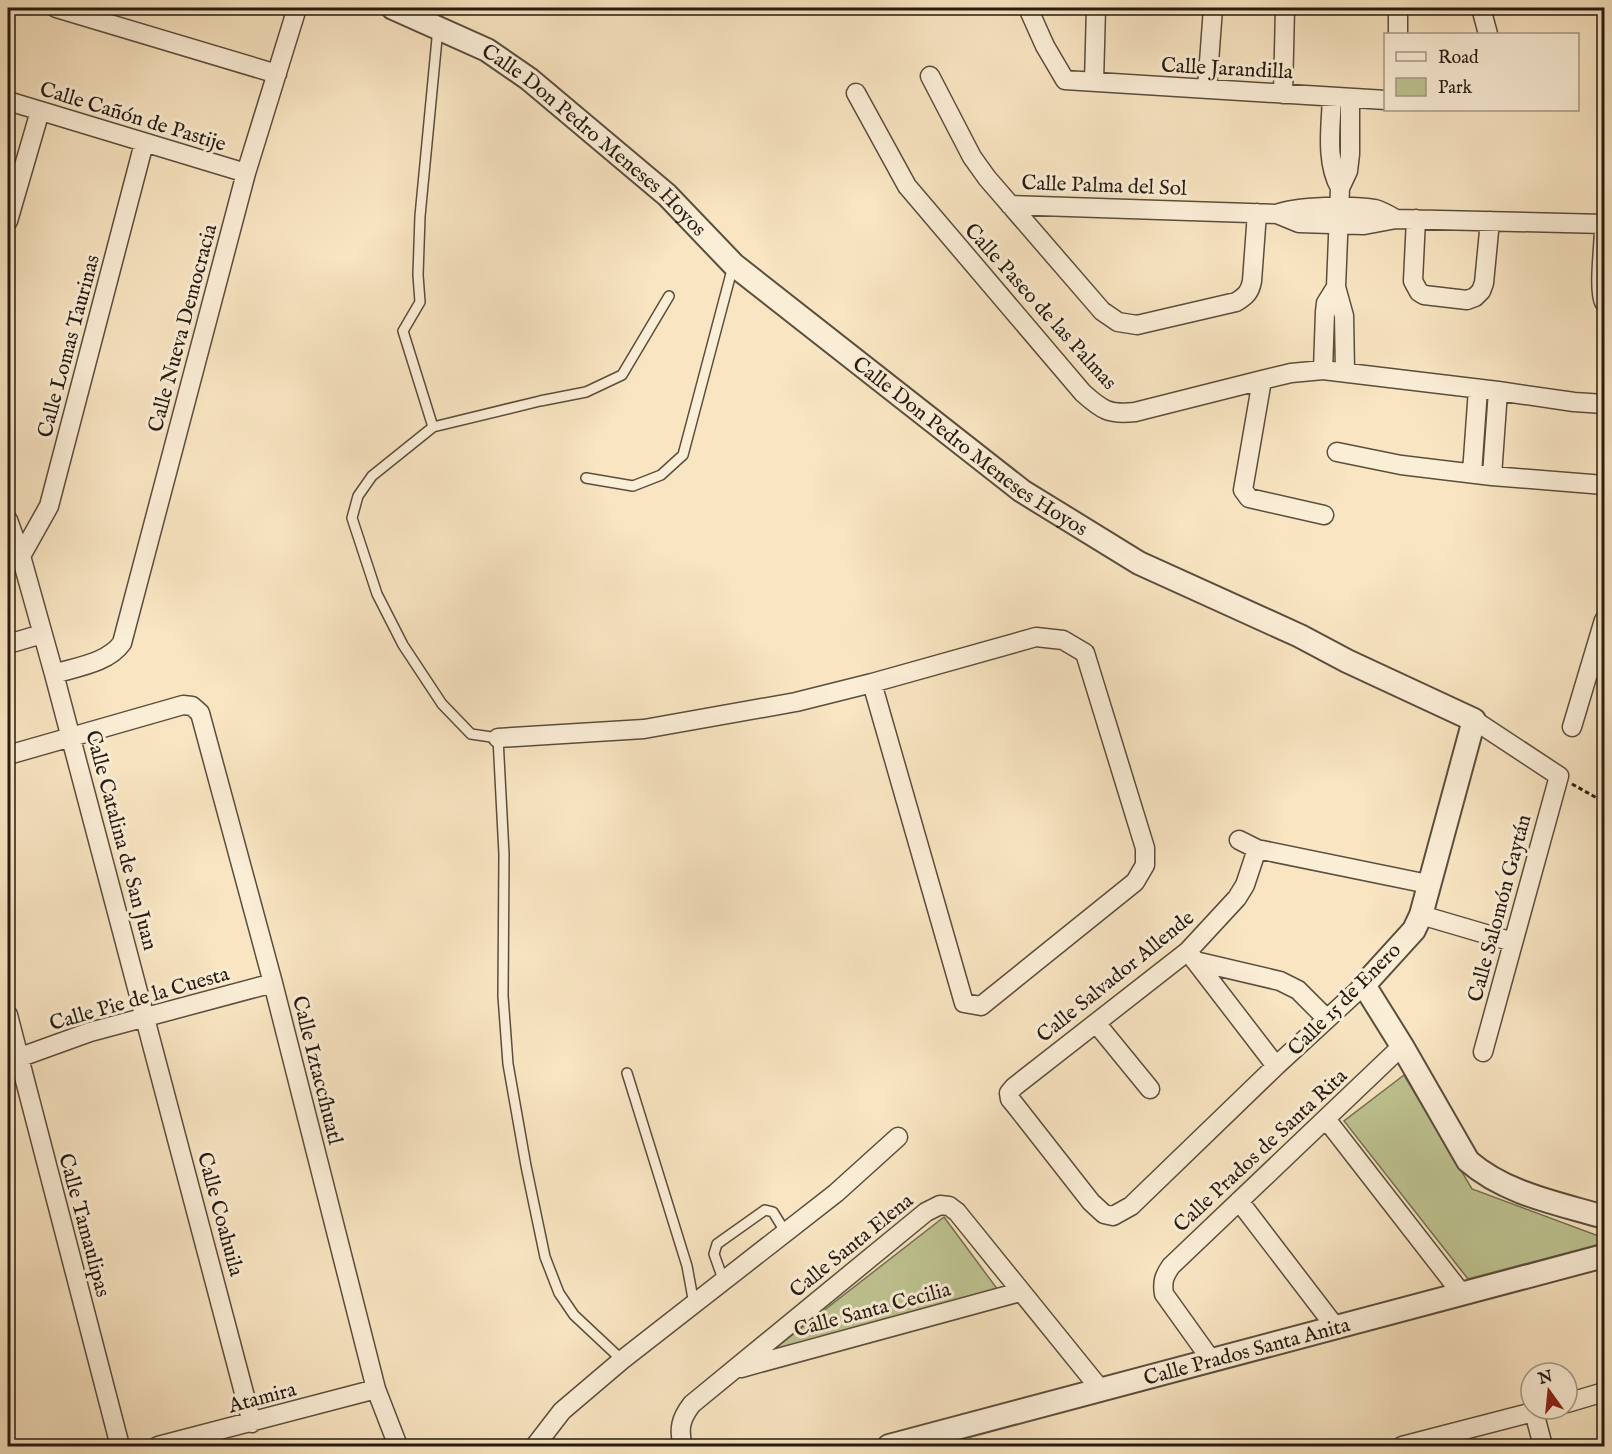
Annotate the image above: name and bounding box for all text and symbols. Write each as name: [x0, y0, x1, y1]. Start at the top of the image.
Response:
legend: [1384, 33, 1579, 111]
street label: Calle Don Pedro Meneses Hoyos: [476, 38, 712, 243]
text: Road: [1438, 47, 1479, 70]
street label: Calle Jarandilla: [1160, 53, 1295, 86]
street label: Calle Cañón de Pastije: [36, 76, 229, 159]
text: Park: [1438, 77, 1473, 100]
street label: Calle Palma del Sol: [1021, 170, 1187, 203]
street label: Calle Paseo de las Palmas: [958, 218, 1122, 396]
street label: Calle Nueva Democracia: [143, 221, 224, 435]
street label: Calle Lomas Taurinas: [32, 252, 107, 441]
street label: Calle Don Pedro Meneses Hoyos: [846, 351, 1092, 543]
street label: Calle Catalina de San Juan: [78, 728, 163, 953]
street label: Calle Salomón Gaytán: [1462, 812, 1538, 1005]
street label: Calle Salvador Allende: [1032, 905, 1201, 1049]
street label: Calle 15 de Enero: [1283, 938, 1407, 1062]
street label: Calle Pie de la Cuesta: [46, 961, 233, 1038]
street label: Calle Iztaccíhuatl: [285, 993, 348, 1148]
street label: Calle Prados de Santa Rita: [1168, 1063, 1354, 1239]
street label: Calle Coahuila: [190, 1149, 249, 1280]
street label: Calle Tamaulipas: [51, 1150, 116, 1300]
street label: Calle Santa Elena: [785, 1187, 920, 1304]
street label: Calle Santa Cecilia: [791, 1276, 955, 1344]
street label: Calle Prados Santa Anita: [1141, 1312, 1354, 1393]
north arrow: [1519, 1361, 1579, 1421]
text: N: [1535, 1367, 1555, 1390]
street label: Atamira: [225, 1376, 300, 1421]

